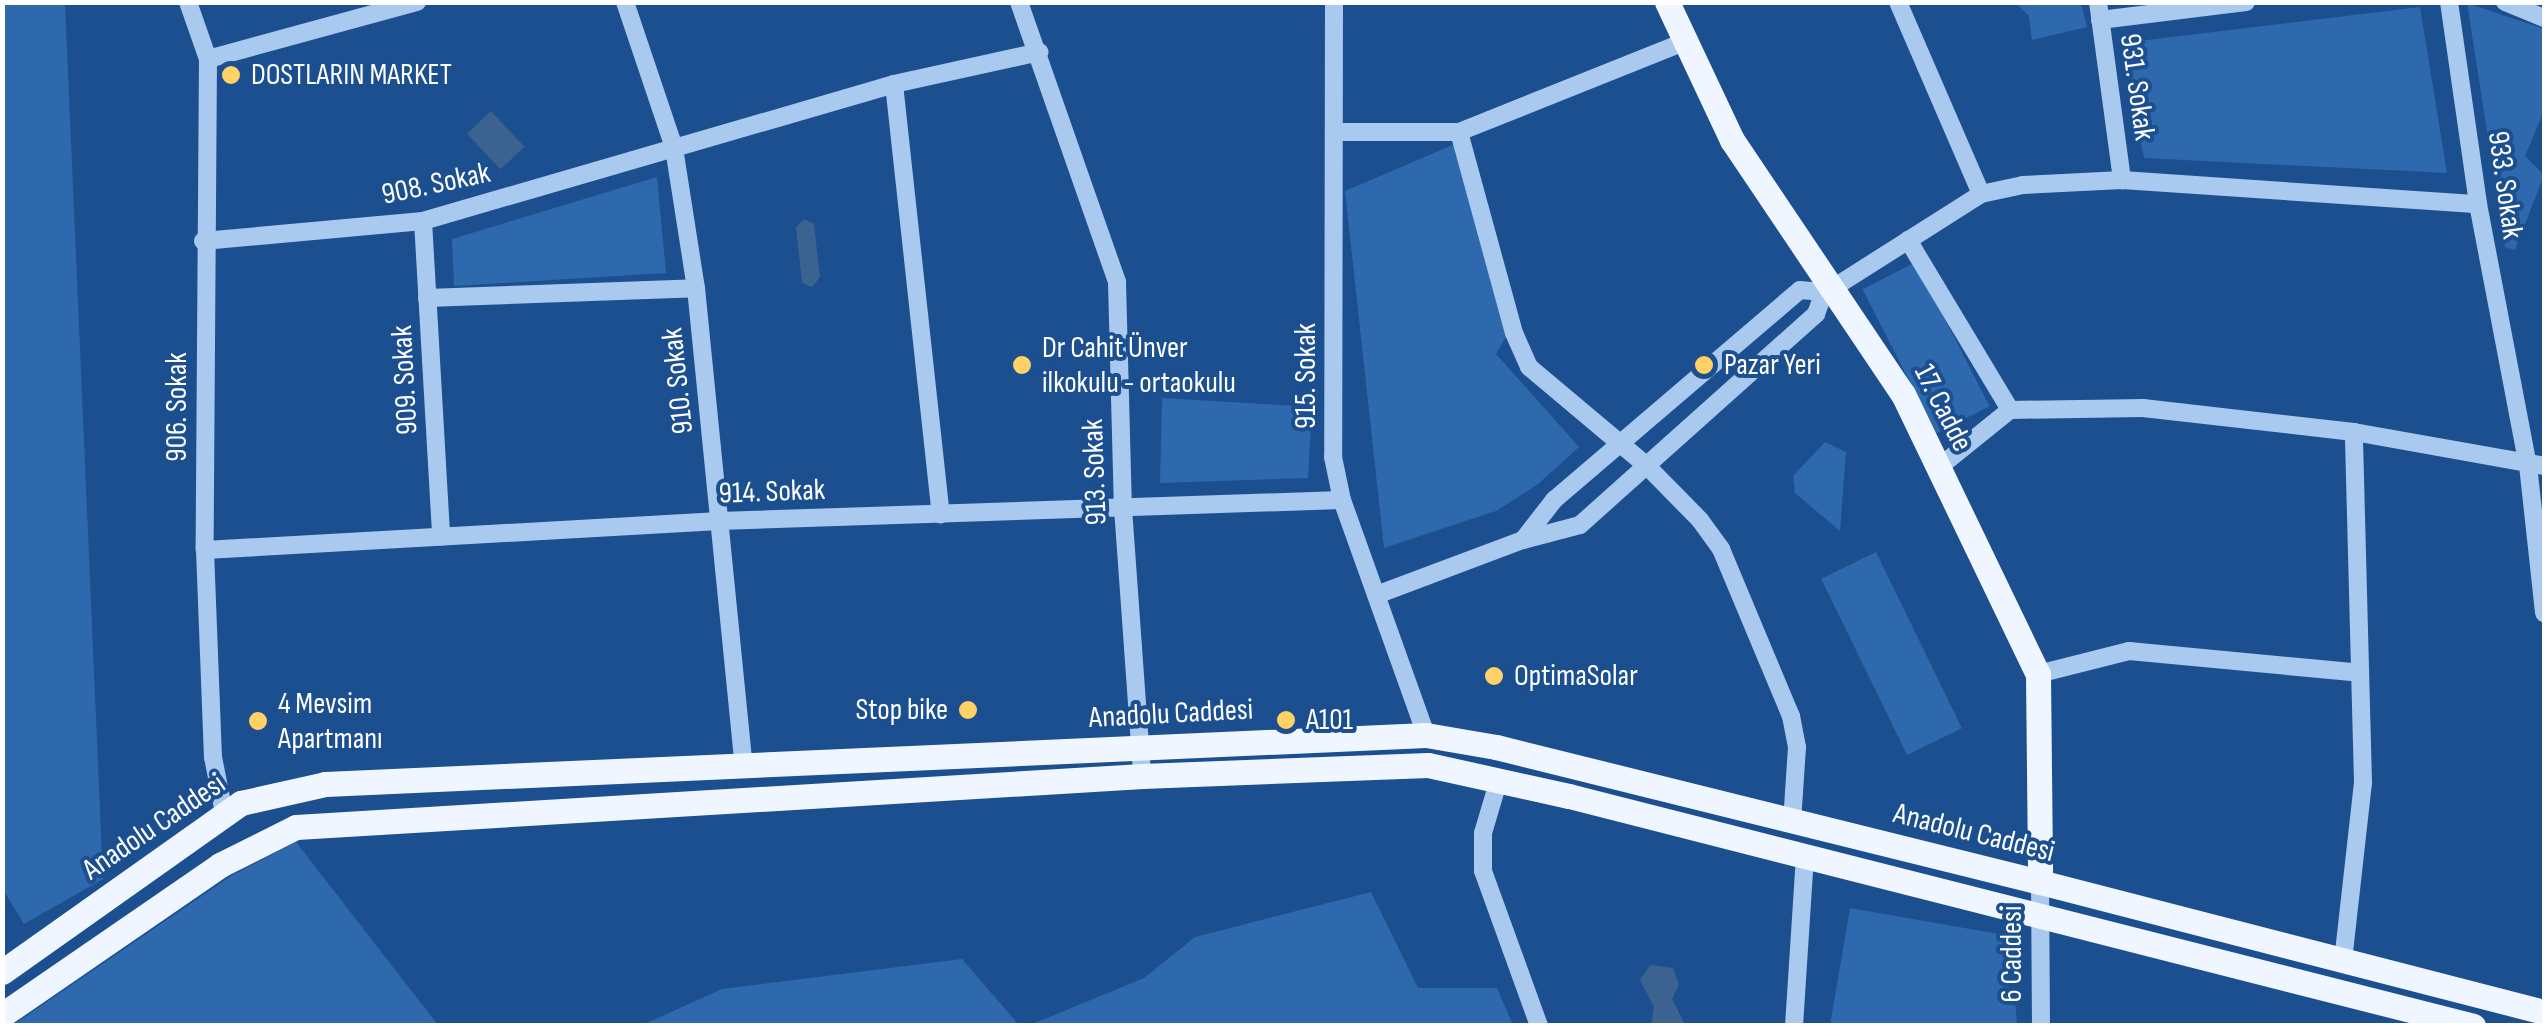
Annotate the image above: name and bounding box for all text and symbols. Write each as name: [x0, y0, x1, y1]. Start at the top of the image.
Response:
street label: 931. Sokak: [2112, 31, 2162, 143]
place label: DOSTLARIN MARKET: [251, 57, 452, 93]
marker: DOSTLARIN MARKET: [220, 64, 242, 86]
street label: 933. Sokak: [2480, 129, 2530, 241]
street label: 908. Sokak: [379, 155, 493, 213]
street label: 915. Sokak: [1288, 323, 1324, 429]
street label: 909. Sokak: [384, 324, 426, 436]
street label: 910. Sokak: [655, 326, 701, 436]
place label: Dr Cahit Ünver ilkokulu - ortaokulu: [1042, 330, 1236, 400]
place label: Pazar Yeri: [1724, 347, 1821, 383]
street label: 906. Sokak: [159, 352, 195, 462]
marker: Dr Cahit Ünver ilkokulu - ortaokulu: [1011, 354, 1033, 376]
marker: Pazar Yeri: [1693, 354, 1715, 376]
street label: 17. Cadde: [1906, 358, 1980, 458]
street label: 913. Sokak: [1075, 418, 1115, 526]
street label: 914. Sokak: [718, 472, 826, 512]
place label: OptimaSolar: [1514, 658, 1638, 694]
marker: OptimaSolar: [1483, 665, 1505, 687]
place label: 4 Mevsim Apartmanı: [278, 686, 383, 756]
place label: Stop bike: [856, 692, 948, 728]
street label: Anadolu Caddesi: [1088, 692, 1254, 736]
marker: Stop bike: [957, 699, 979, 721]
place label: A101: [1306, 702, 1353, 738]
marker: A101: [1275, 709, 1297, 731]
marker: 4 Mevsim Apartmanı: [247, 710, 269, 732]
street label: Anadolu Caddesi: [76, 766, 232, 888]
street label: Anadolu Caddesi: [1890, 796, 2058, 870]
street label: 6 Caddesi: [1994, 906, 2030, 1002]

